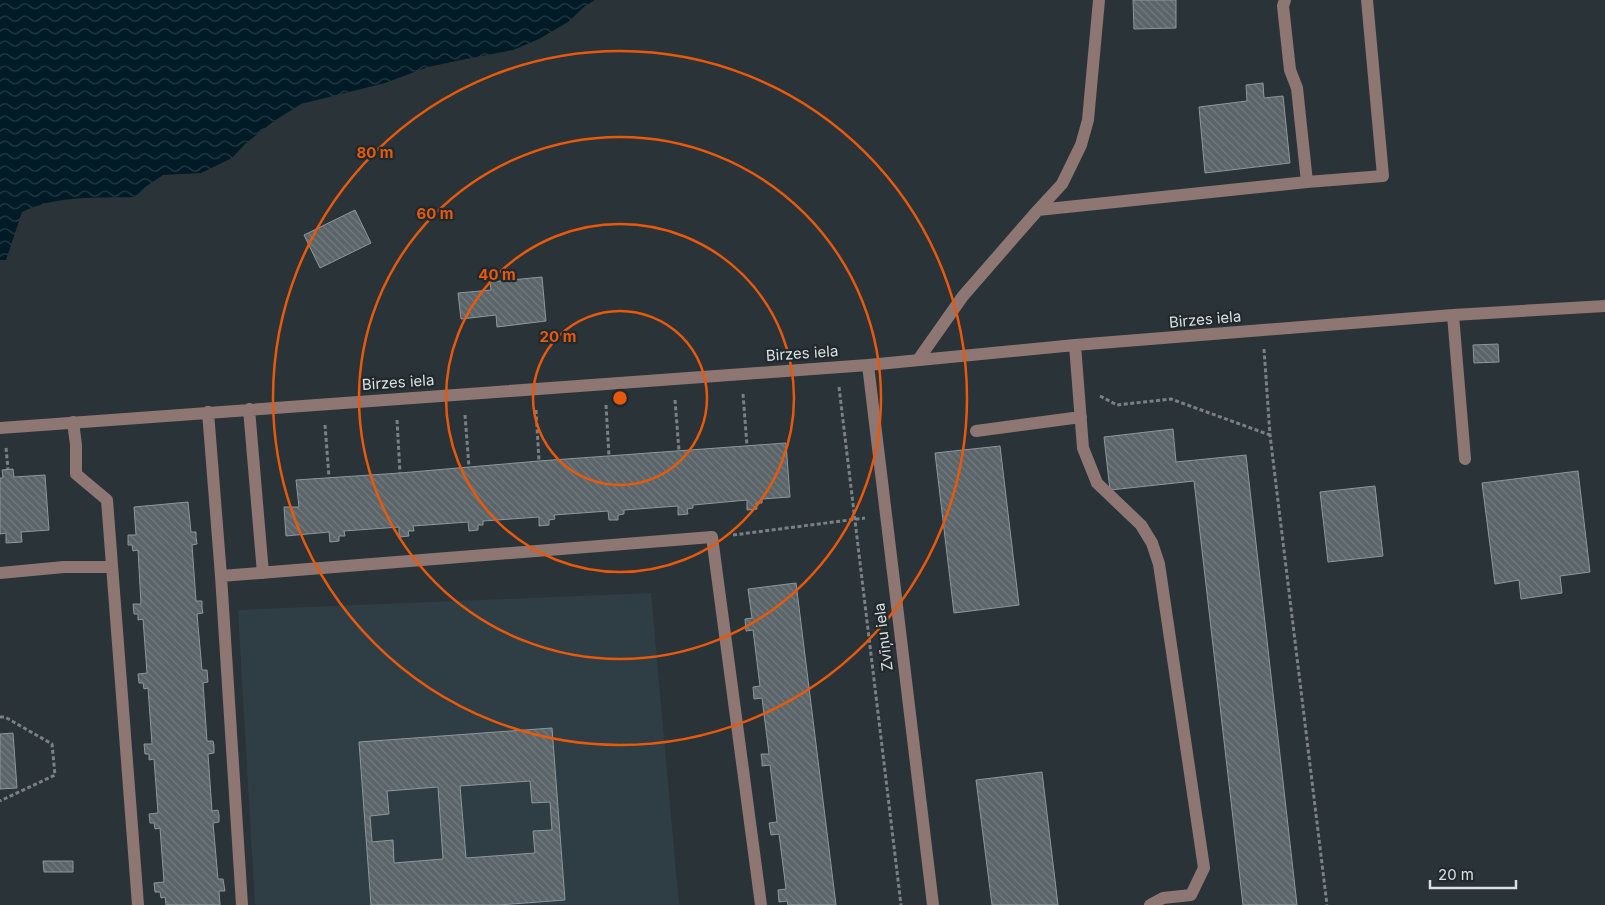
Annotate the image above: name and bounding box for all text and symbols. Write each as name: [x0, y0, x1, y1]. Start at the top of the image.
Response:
text: 80 m: [356, 143, 394, 162]
text: 60 m: [416, 204, 454, 223]
text: 40 m: [478, 265, 516, 284]
street label: Birzes iela: [1168, 306, 1242, 332]
text: 20 m: [540, 327, 576, 346]
street label: Birzes iela: [765, 341, 839, 365]
street label: Birzes iela: [361, 370, 435, 394]
centre of rings: [611, 389, 629, 407]
street label: Zvīņu iela: [869, 602, 897, 672]
scale bar: [1430, 858, 1516, 890]
text: 20 m: [1438, 865, 1474, 884]

